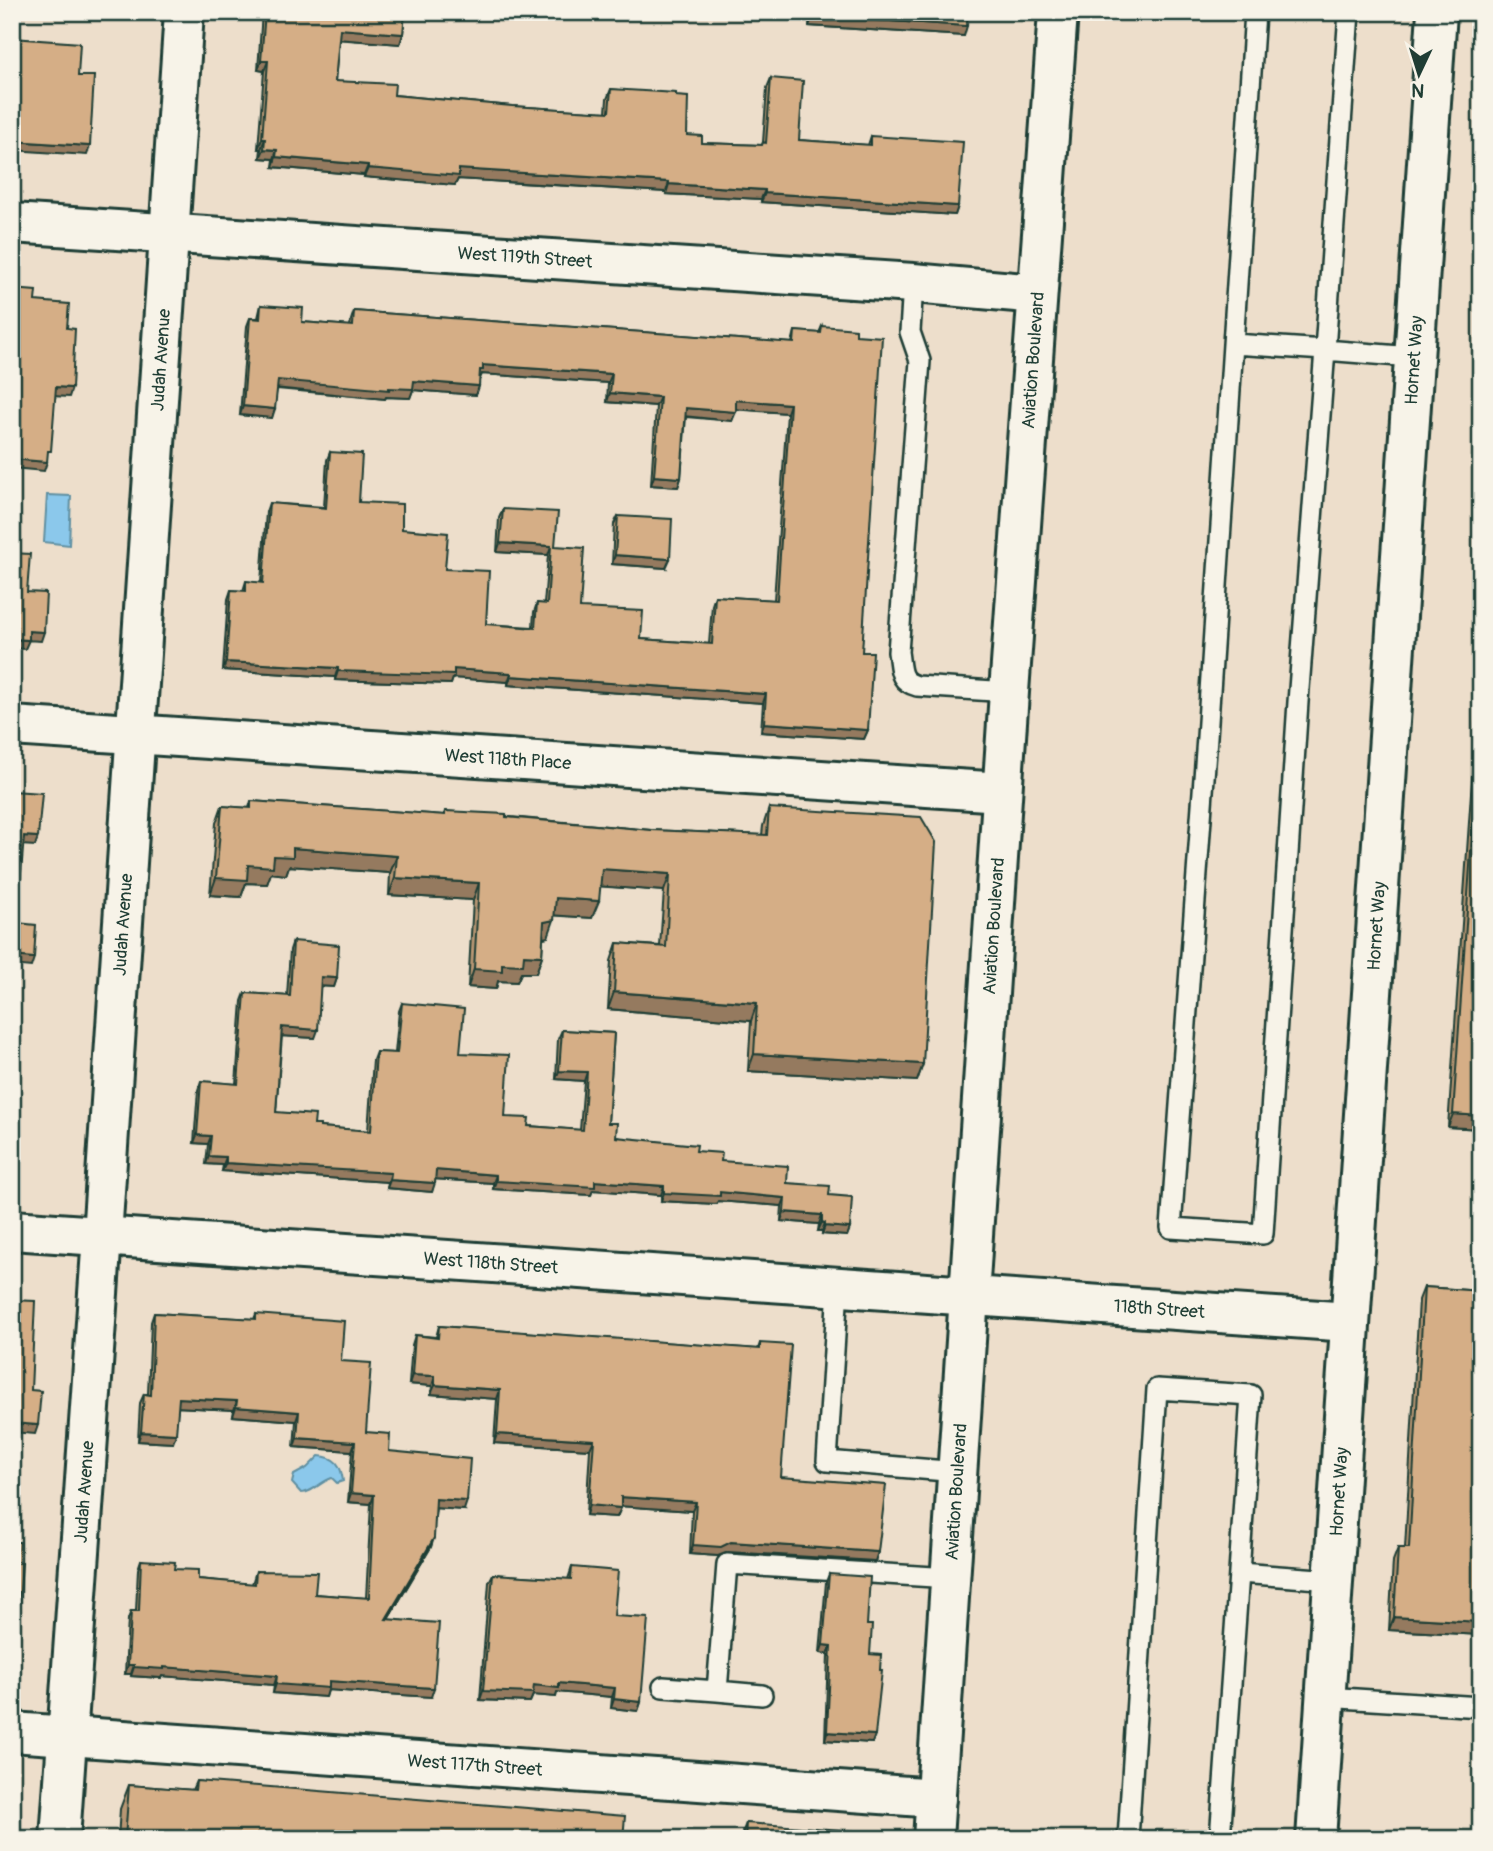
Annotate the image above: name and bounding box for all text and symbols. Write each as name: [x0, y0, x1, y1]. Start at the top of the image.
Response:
north arrow: [1384, 38, 1454, 108]
text: N: [1410, 78, 1425, 102]
street label: West 119th Street: [457, 241, 594, 273]
street label: Aviation Boulevard: [1016, 291, 1049, 430]
street label: Judah Avenue: [146, 308, 176, 412]
street label: Hornet Way: [1400, 315, 1428, 406]
street label: West 118th Place: [444, 743, 572, 775]
street label: Aviation Boulevard: [977, 857, 1010, 995]
street label: Judah Avenue: [108, 873, 138, 977]
street label: Hornet Way: [1362, 880, 1391, 971]
street label: West 118th Street: [423, 1247, 560, 1279]
street label: 118th Street: [1113, 1294, 1207, 1324]
street label: Aviation Boulevard: [940, 1422, 972, 1561]
street label: Judah Avenue: [69, 1440, 99, 1544]
street label: Hornet Way: [1325, 1446, 1353, 1537]
street label: West 117th Street: [406, 1749, 544, 1781]

